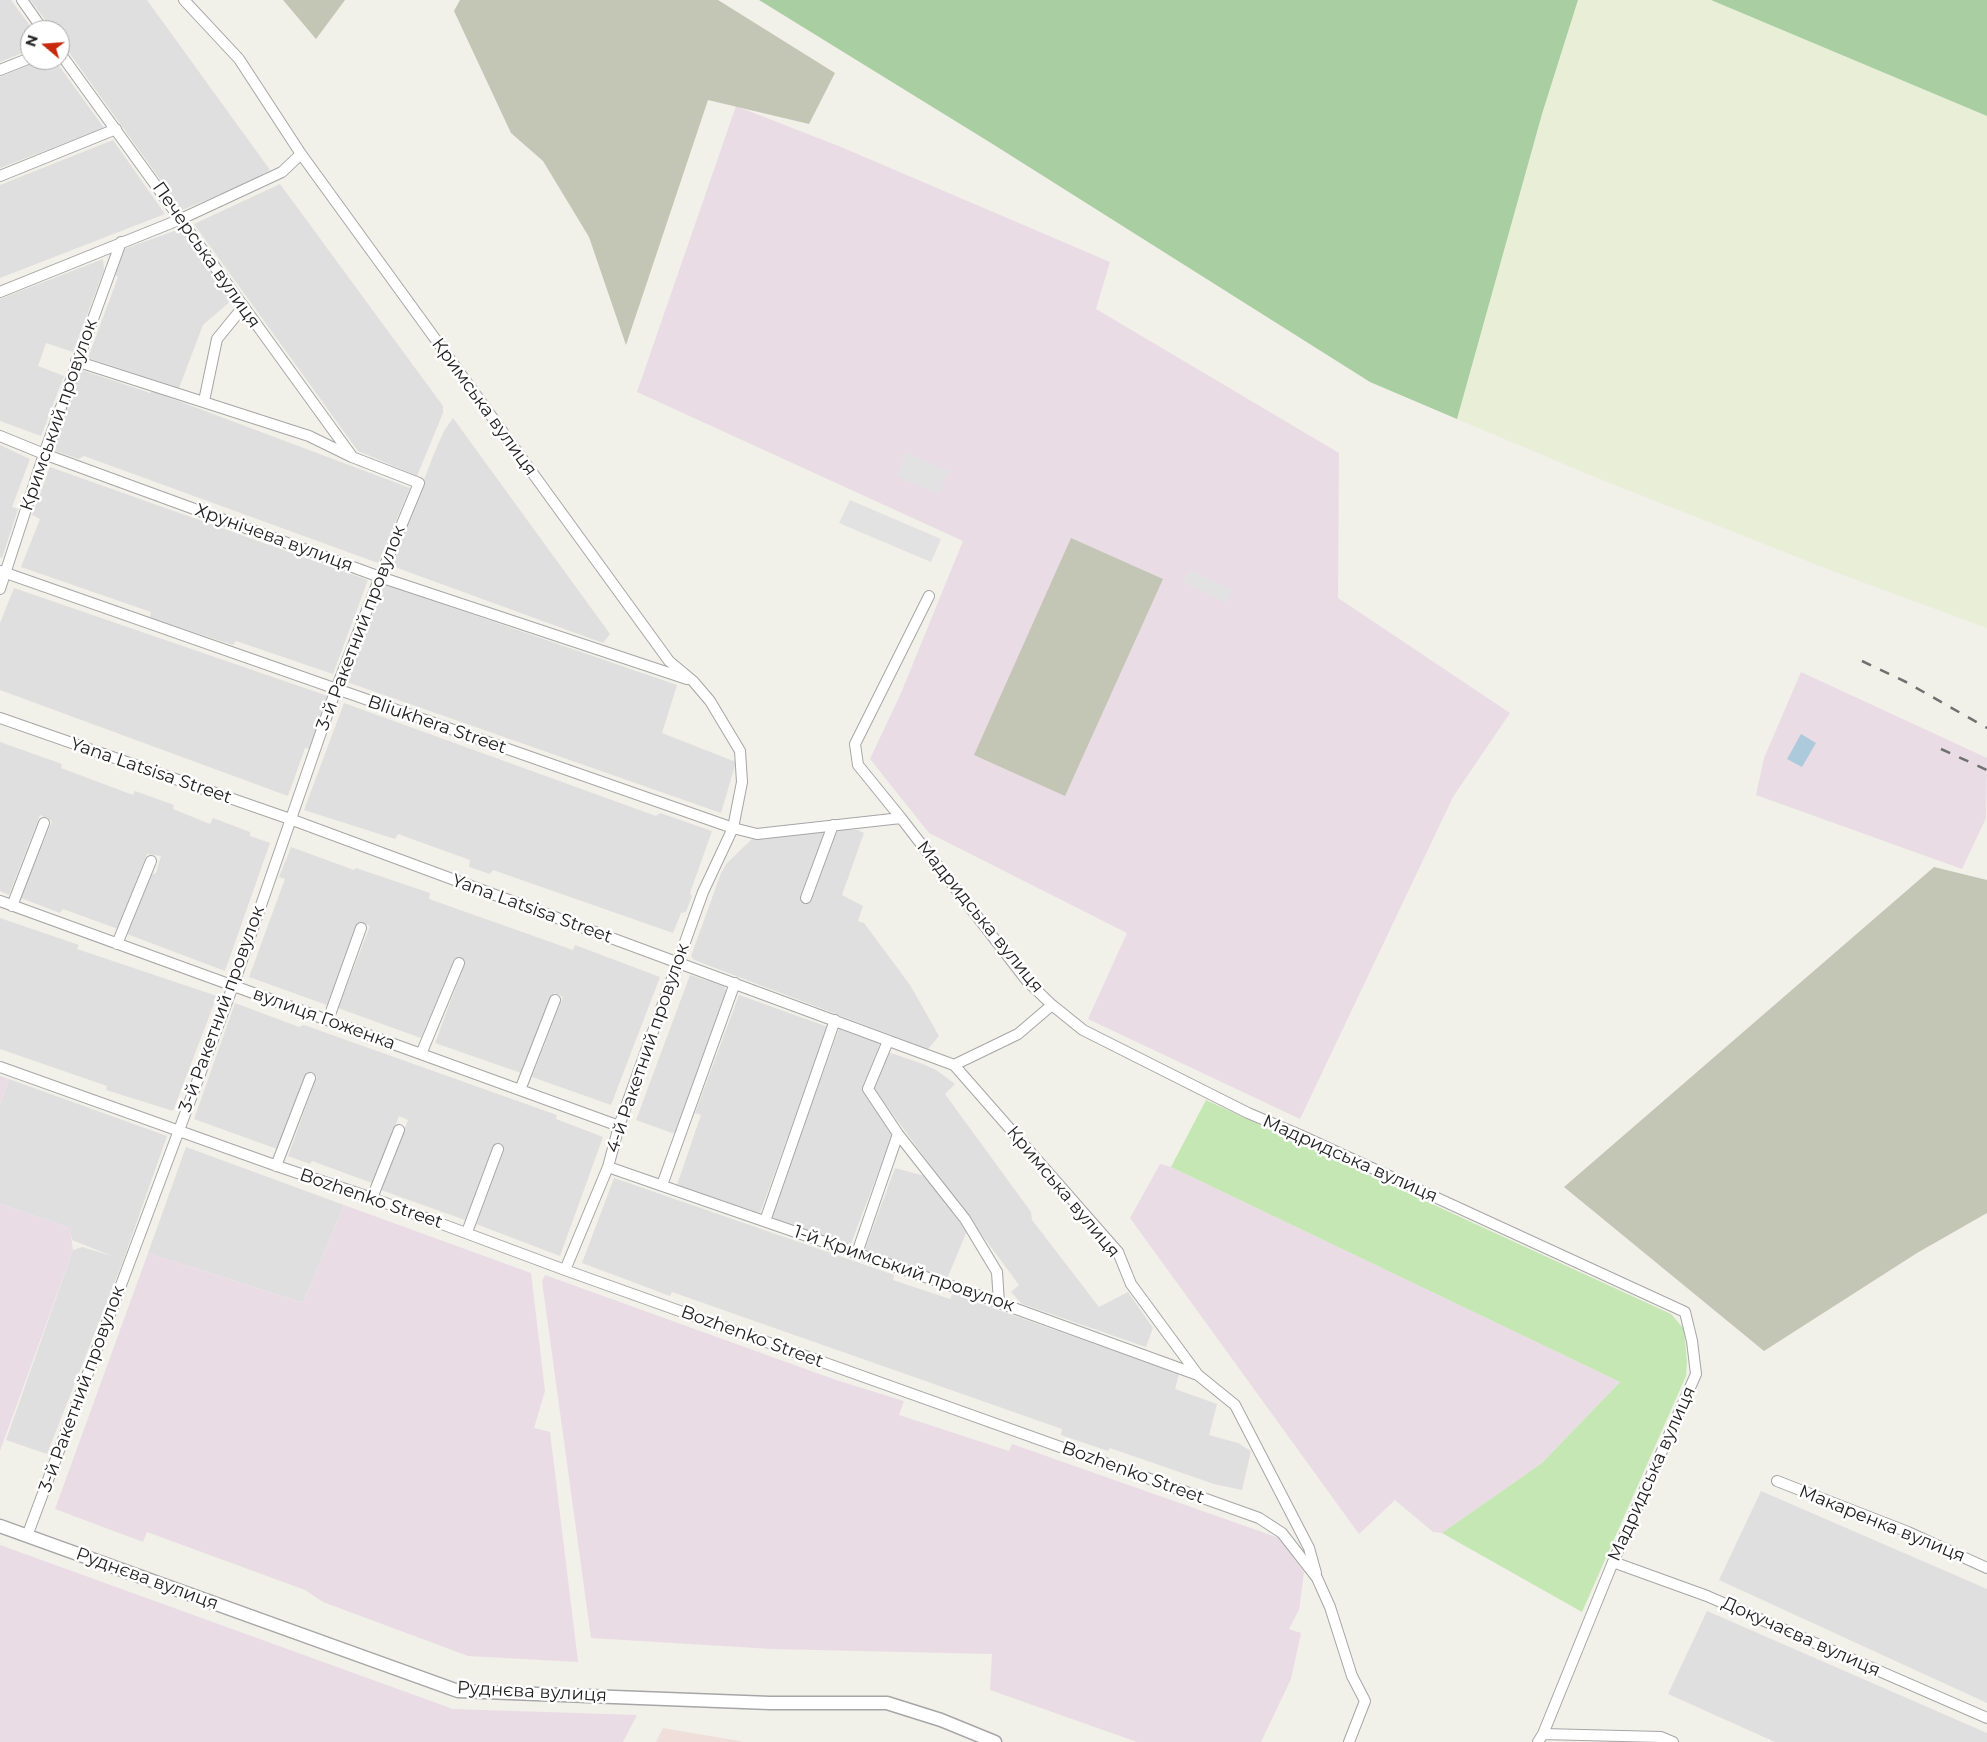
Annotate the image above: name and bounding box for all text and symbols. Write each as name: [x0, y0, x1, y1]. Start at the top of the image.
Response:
north arrow: [20, 20, 70, 70]
text: N: [21, 33, 42, 49]
street label: Печерська вулиця: [147, 178, 265, 332]
street label: Кримський провулок: [16, 316, 102, 514]
street label: Кримська вулиця: [427, 334, 541, 480]
street label: Хрунічева вулиця: [192, 499, 356, 577]
street label: 3-й Ракетний провулок: [312, 522, 410, 734]
street label: Bliukhera Street: [365, 691, 509, 759]
street label: Yana Latsisa Street: [68, 733, 234, 809]
street label: Мадридська вулиця: [912, 837, 1048, 997]
street label: Yana Latsisa Street: [449, 870, 615, 948]
street label: 3-й Ракетний провулок: [175, 903, 269, 1115]
street label: 4-й Ракетний провулок: [602, 941, 694, 1155]
street label: вулиця Гоженка: [250, 983, 398, 1055]
street label: Мадридська вулиця: [1259, 1111, 1441, 1207]
street label: Кримська вулиця: [1002, 1122, 1124, 1262]
street label: Bozhenko Street: [297, 1164, 445, 1234]
street label: 1-й Кримський провулок: [791, 1221, 1017, 1317]
street label: 3-й Ракетний провулок: [35, 1283, 129, 1495]
street label: Bozhenko Street: [678, 1301, 826, 1373]
street label: Мадридська вулиця: [1604, 1383, 1700, 1565]
street label: Bozhenko Street: [1059, 1437, 1207, 1509]
street label: Макаренка вулиця: [1796, 1481, 1968, 1567]
street label: Руднєва вулиця: [73, 1543, 221, 1615]
street label: Докучаєва вулиця: [1719, 1592, 1883, 1682]
street label: Руднєва вулиця: [456, 1677, 608, 1707]

